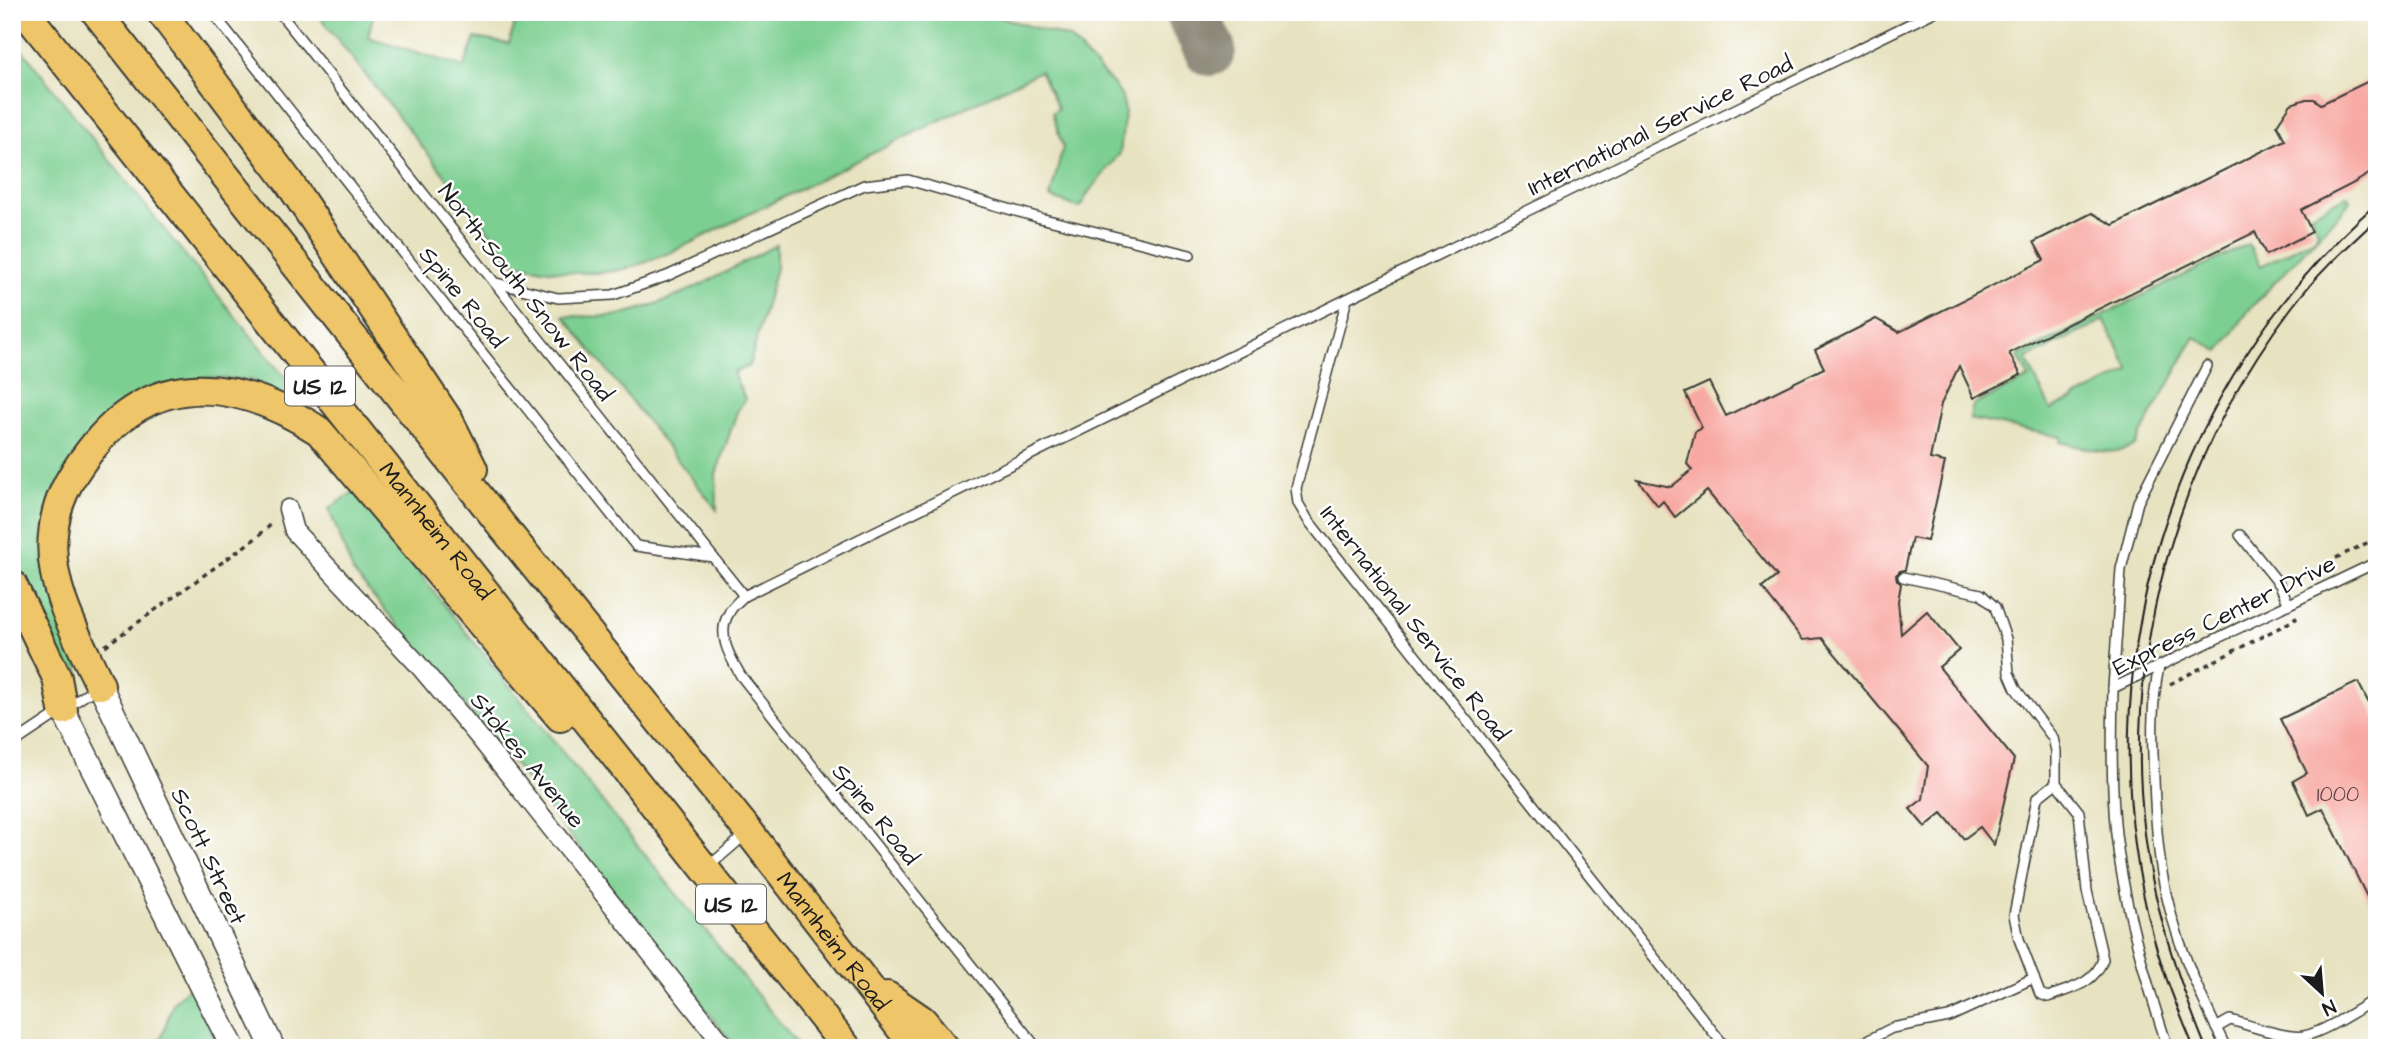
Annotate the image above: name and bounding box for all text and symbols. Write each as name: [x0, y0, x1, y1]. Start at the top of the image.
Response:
street label: International Service Road: [1522, 47, 1799, 205]
street label: North-South Snow Road: [429, 176, 621, 409]
street label: Spine Road: [411, 239, 514, 356]
road number: US 12: [285, 366, 355, 406]
street label: Mannheim Road: [370, 455, 501, 608]
street label: International Service Road: [1311, 499, 1517, 749]
street label: Express Center Drive: [2107, 547, 2342, 685]
street label: Stokes Avenue: [462, 685, 593, 836]
street label: Spine Road: [824, 756, 927, 873]
house number: 1000: [2317, 780, 2359, 809]
street label: Scott Street: [162, 783, 255, 931]
street label: Mannheim Road: [768, 865, 897, 1018]
road number: US 12: [696, 884, 766, 923]
north arrow: [2288, 958, 2358, 1028]
text: N: [2317, 992, 2340, 1022]

